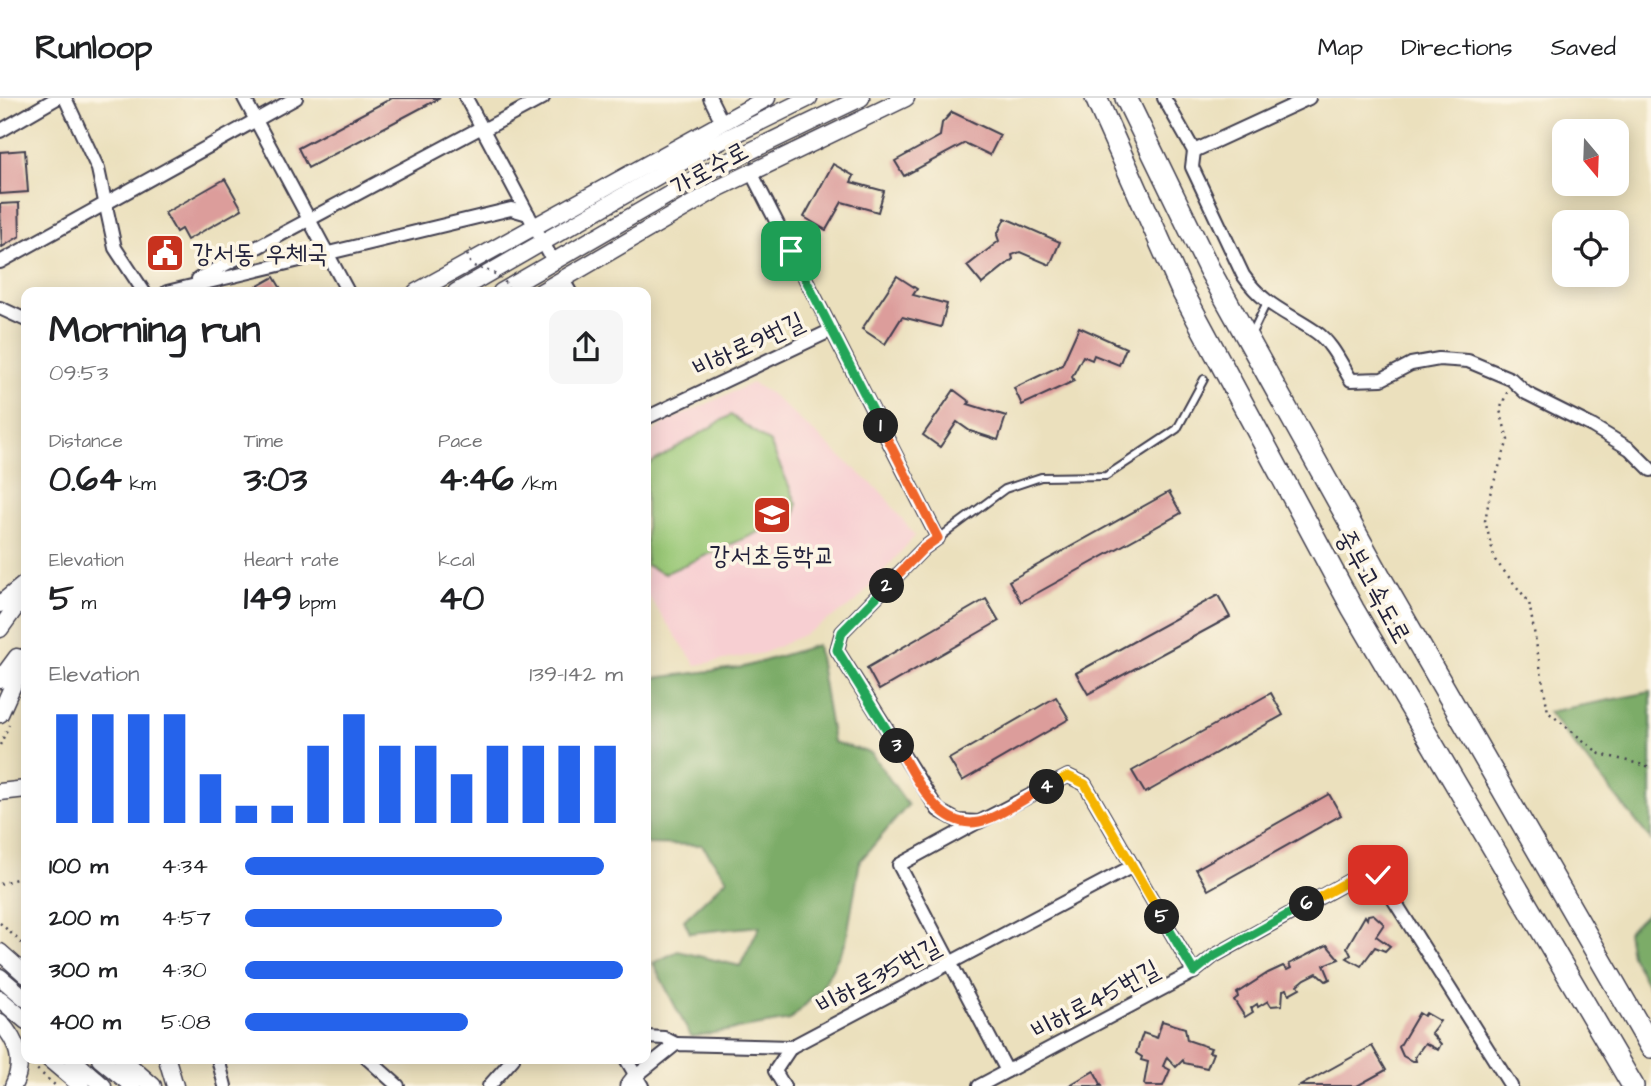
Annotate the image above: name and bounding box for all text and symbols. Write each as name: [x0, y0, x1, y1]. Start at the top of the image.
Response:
text: Runloop: [35, 25, 152, 71]
text: Map: [1318, 31, 1363, 65]
text: Directions: [1401, 31, 1513, 65]
text: Saved: [1551, 31, 1616, 65]
north arrow: [1552, 119, 1629, 196]
map controls: [1552, 119, 1629, 287]
street label: 가로수로: [664, 133, 755, 205]
button: locate: [1552, 210, 1629, 287]
pin: [761, 221, 821, 281]
public building icon: 강서동 우체국: [144, 232, 186, 274]
icon: arrive: [772, 232, 810, 270]
place label: 강서동 우체국: [192, 236, 328, 272]
street label: 비하로9번길: [687, 303, 810, 386]
text: Morning run: [49, 305, 261, 357]
button: share: [549, 310, 623, 384]
text: 09:53: [49, 357, 108, 389]
pin: 1: [864, 408, 898, 444]
text: 1: [879, 412, 882, 439]
text: Distance: [49, 428, 123, 455]
text: Time: [244, 428, 283, 455]
text: Pace: [438, 428, 482, 455]
text: 0.64: [49, 455, 122, 504]
text: 3:03: [244, 455, 307, 504]
text: 4:46: [438, 455, 514, 504]
text: km: [122, 471, 156, 498]
text: /km: [514, 471, 556, 498]
school or university icon: 강서초등학교: [751, 494, 793, 536]
street label: 중부고속도로: [1327, 523, 1419, 650]
place label: 강서초등학교: [709, 538, 835, 574]
text: Elevation: [49, 547, 124, 574]
text: Heart rate: [244, 547, 339, 574]
text: kcal: [438, 547, 475, 574]
pin: 2: [870, 568, 904, 603]
text: 2: [881, 572, 892, 599]
text: 5: [49, 574, 74, 623]
text: 149: [244, 574, 292, 623]
text: 40: [438, 574, 484, 623]
text: m: [74, 590, 96, 617]
text: bpm: [292, 590, 336, 617]
text: Elevation: [49, 658, 140, 690]
text: 139–142 m: [529, 658, 623, 690]
pin: 3: [880, 728, 914, 764]
text: 3: [892, 732, 901, 759]
pin: 4: [1030, 770, 1064, 804]
text: 4: [1040, 773, 1053, 800]
pin: [1348, 845, 1408, 905]
text: 100 m: [49, 850, 108, 882]
text: 4:34: [161, 850, 208, 882]
icon: check: [1359, 856, 1397, 894]
pin: 6: [1290, 886, 1324, 922]
text: 6: [1301, 890, 1312, 917]
pin: 5: [1144, 900, 1180, 934]
text: 200 m: [49, 902, 118, 934]
text: 4:57: [161, 902, 211, 934]
text: 5: [1155, 903, 1168, 930]
street label: 비하로35번길: [810, 928, 947, 1024]
street label: 비하로45번길: [1025, 951, 1166, 1049]
text: 300 m: [49, 954, 117, 986]
text: 4:30: [161, 954, 207, 986]
text: 400 m: [49, 1006, 121, 1038]
text: 5:08: [161, 1006, 211, 1038]

